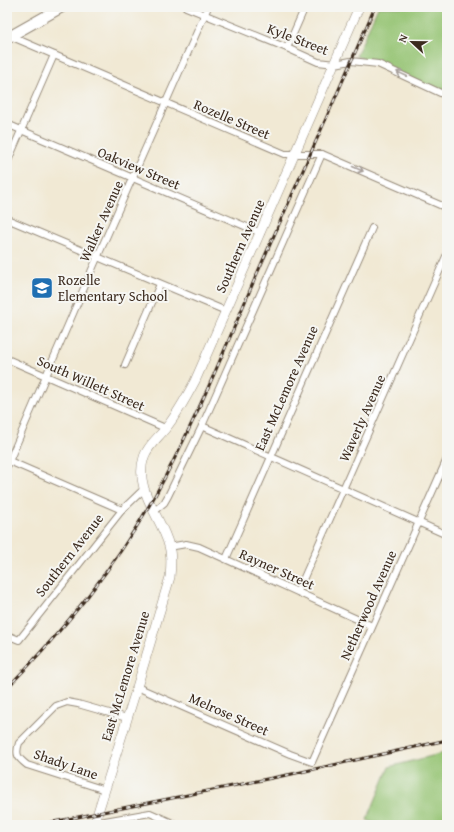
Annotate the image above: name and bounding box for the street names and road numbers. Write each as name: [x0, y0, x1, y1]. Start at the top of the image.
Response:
street label: Kyle Street: [264, 18, 332, 60]
street label: Rozelle Street: [191, 94, 273, 144]
street label: Oakview Street: [95, 142, 184, 194]
street label: Walker Avenue: [74, 177, 128, 265]
street label: Southern Avenue: [210, 196, 270, 296]
street label: East McLemore Avenue: [249, 322, 323, 454]
street label: South Willett Street: [34, 350, 148, 416]
street label: Waverly Avenue: [334, 371, 390, 465]
street label: Southern Avenue: [30, 509, 108, 601]
street label: Rayner Street: [236, 544, 318, 594]
street label: Netherwood Avenue: [335, 546, 401, 663]
street label: East McLemore Avenue: [96, 608, 154, 744]
street label: Melrose Street: [186, 688, 272, 741]
street label: Shady Lane: [31, 744, 101, 784]

